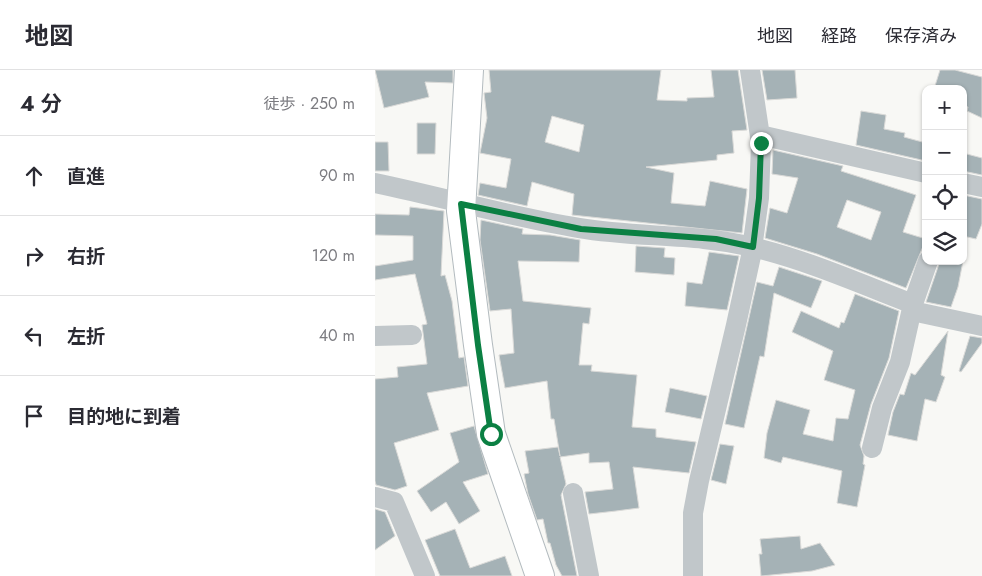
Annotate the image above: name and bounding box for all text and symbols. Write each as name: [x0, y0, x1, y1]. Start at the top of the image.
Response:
text: 地図: [25, 18, 73, 53]
text: 地図: [757, 23, 793, 49]
text: 経路: [821, 23, 857, 49]
text: 保存済み: [885, 23, 957, 49]
map controls: [922, 85, 967, 265]
button: +: [922, 85, 967, 130]
text: 4 分: [20, 89, 62, 119]
text: 徒歩 · 250 m: [264, 92, 355, 115]
button: −: [922, 130, 967, 175]
route end: [750, 132, 773, 155]
icon: ahead: [20, 162, 48, 190]
text: 直進: [67, 163, 105, 190]
text: 90 m: [319, 164, 355, 187]
button: locate: [922, 175, 967, 220]
button: layers: [922, 220, 967, 265]
icon: right: [20, 242, 48, 270]
text: 右折: [67, 243, 105, 270]
text: 120 m: [312, 244, 355, 267]
icon: left: [20, 322, 48, 350]
text: 左折: [67, 323, 105, 350]
text: 40 m: [319, 324, 355, 347]
icon: arrive: [20, 402, 48, 430]
text: 目的地に到着: [67, 403, 181, 430]
route start: [480, 423, 503, 446]

